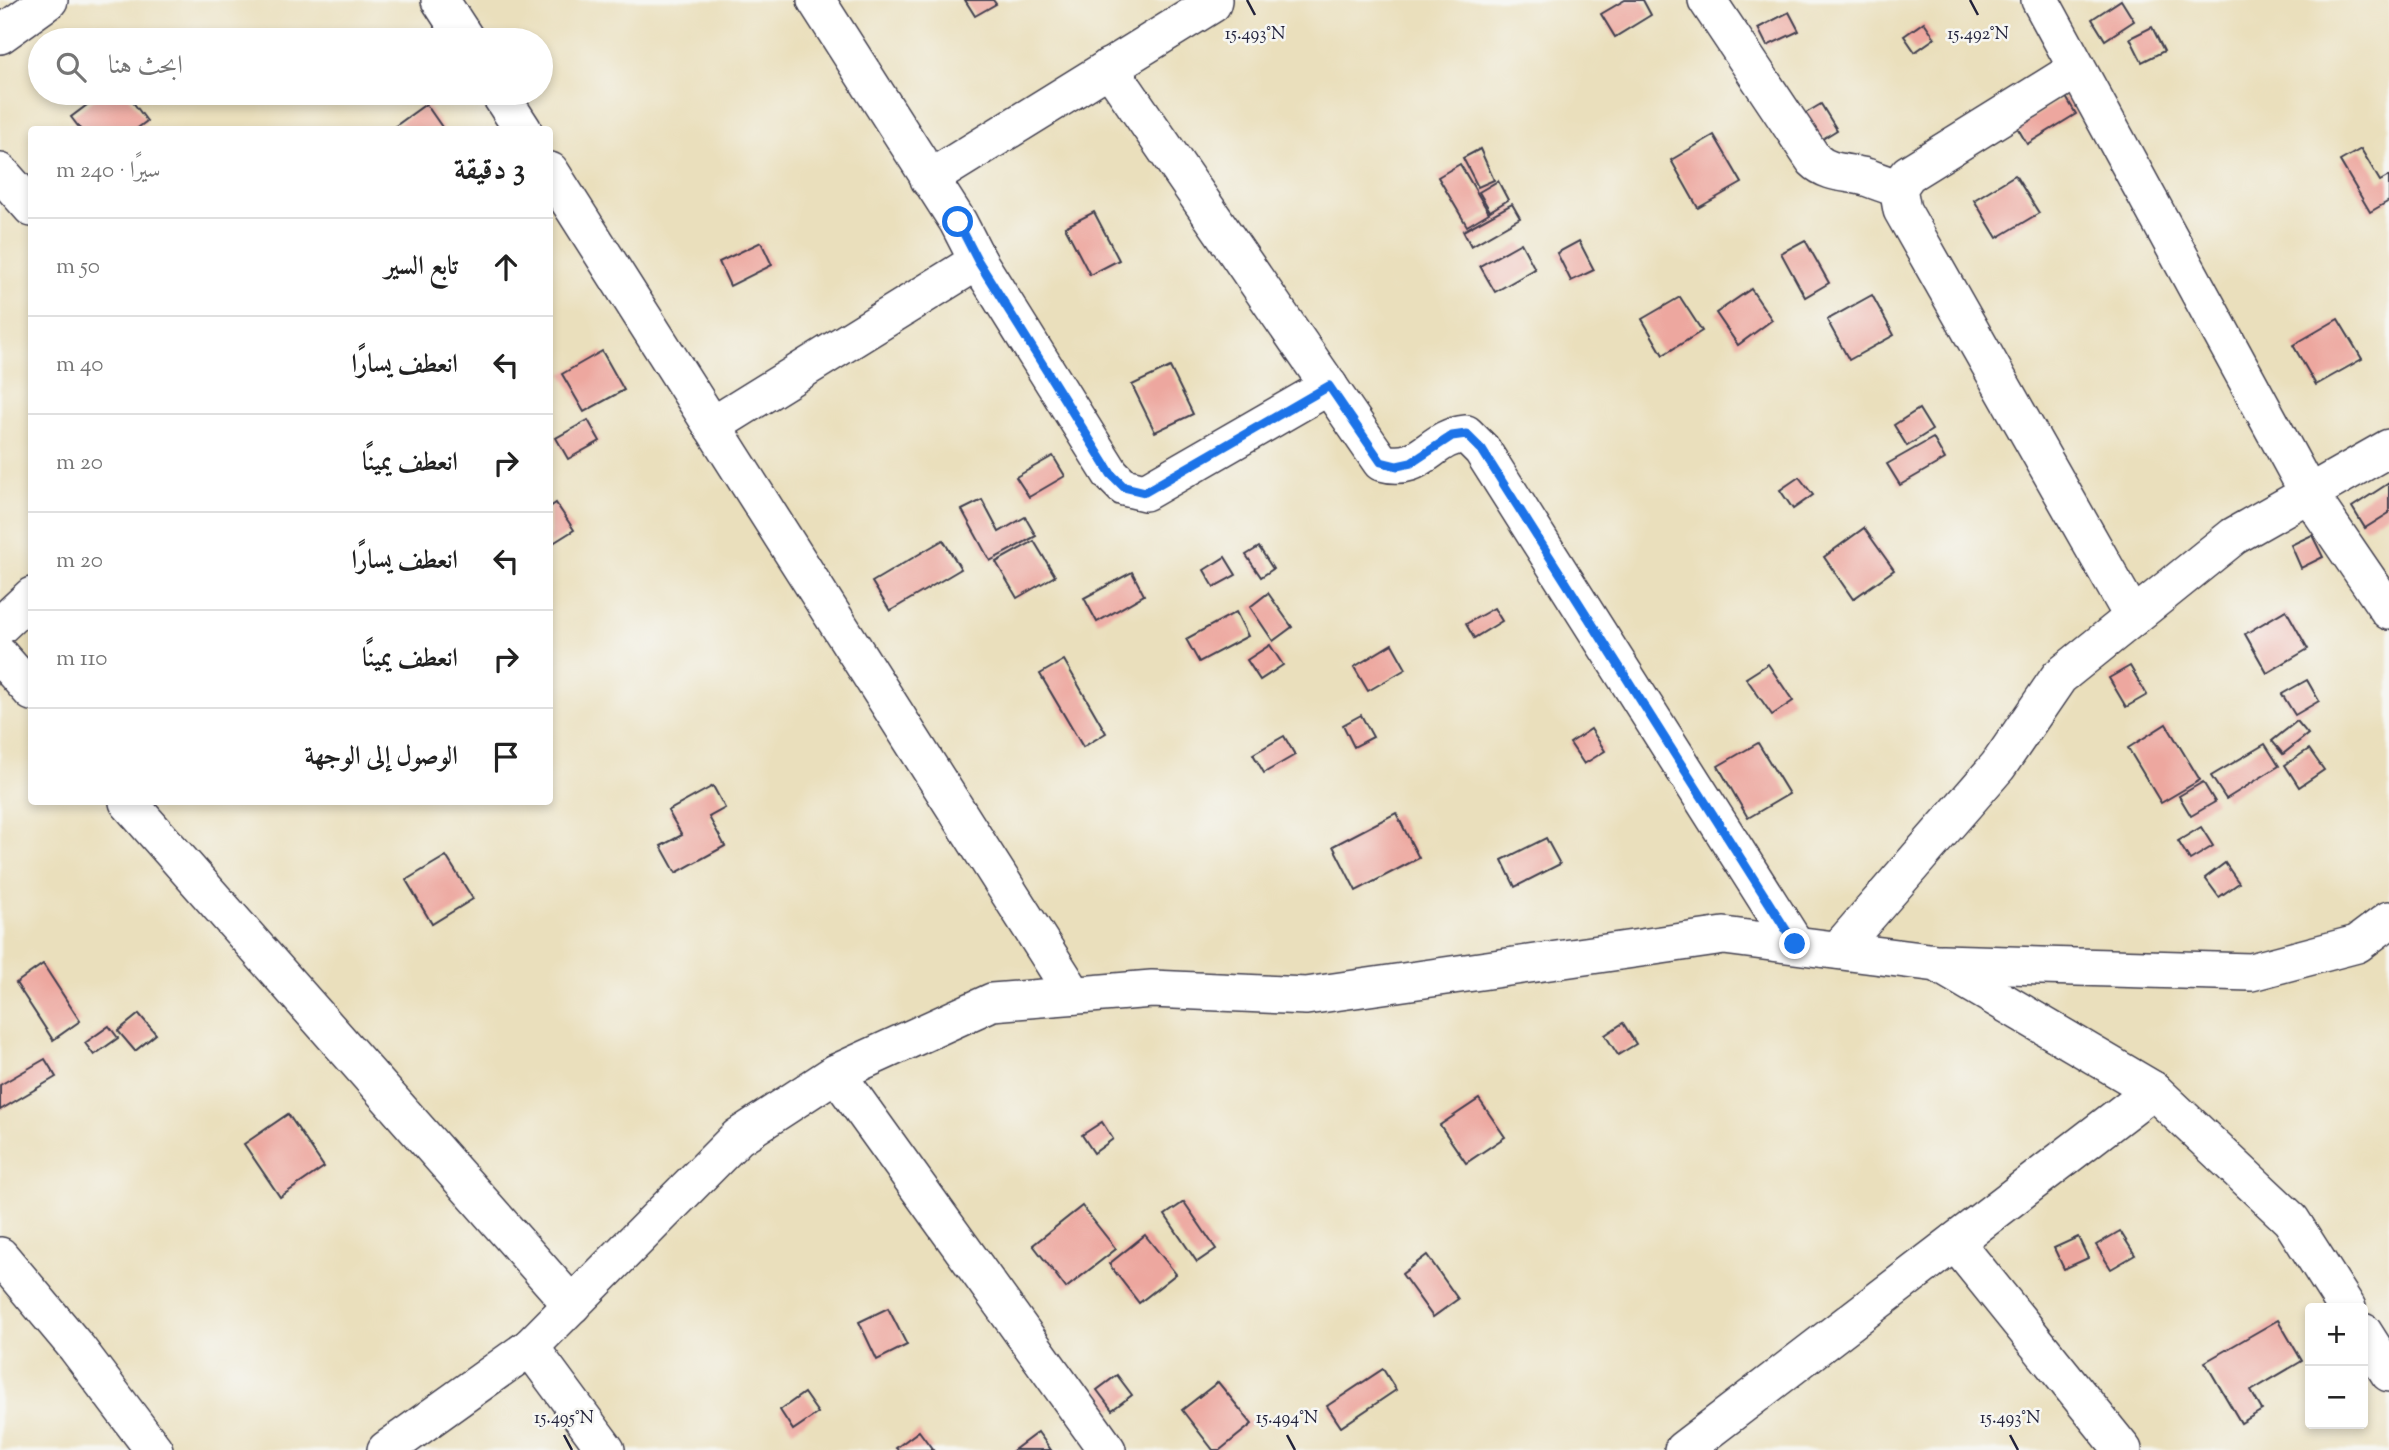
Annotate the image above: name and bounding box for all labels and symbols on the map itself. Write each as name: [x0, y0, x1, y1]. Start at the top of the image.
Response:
text: 15.493°N: [1225, 22, 1285, 48]
text: 15.492°N: [1947, 22, 2009, 48]
route start: [942, 206, 973, 237]
route end: [1779, 928, 1810, 959]
text: 15.495°N: [534, 1406, 594, 1432]
text: 15.494°N: [1256, 1406, 1318, 1432]
text: 15.493°N: [1980, 1406, 2040, 1432]

